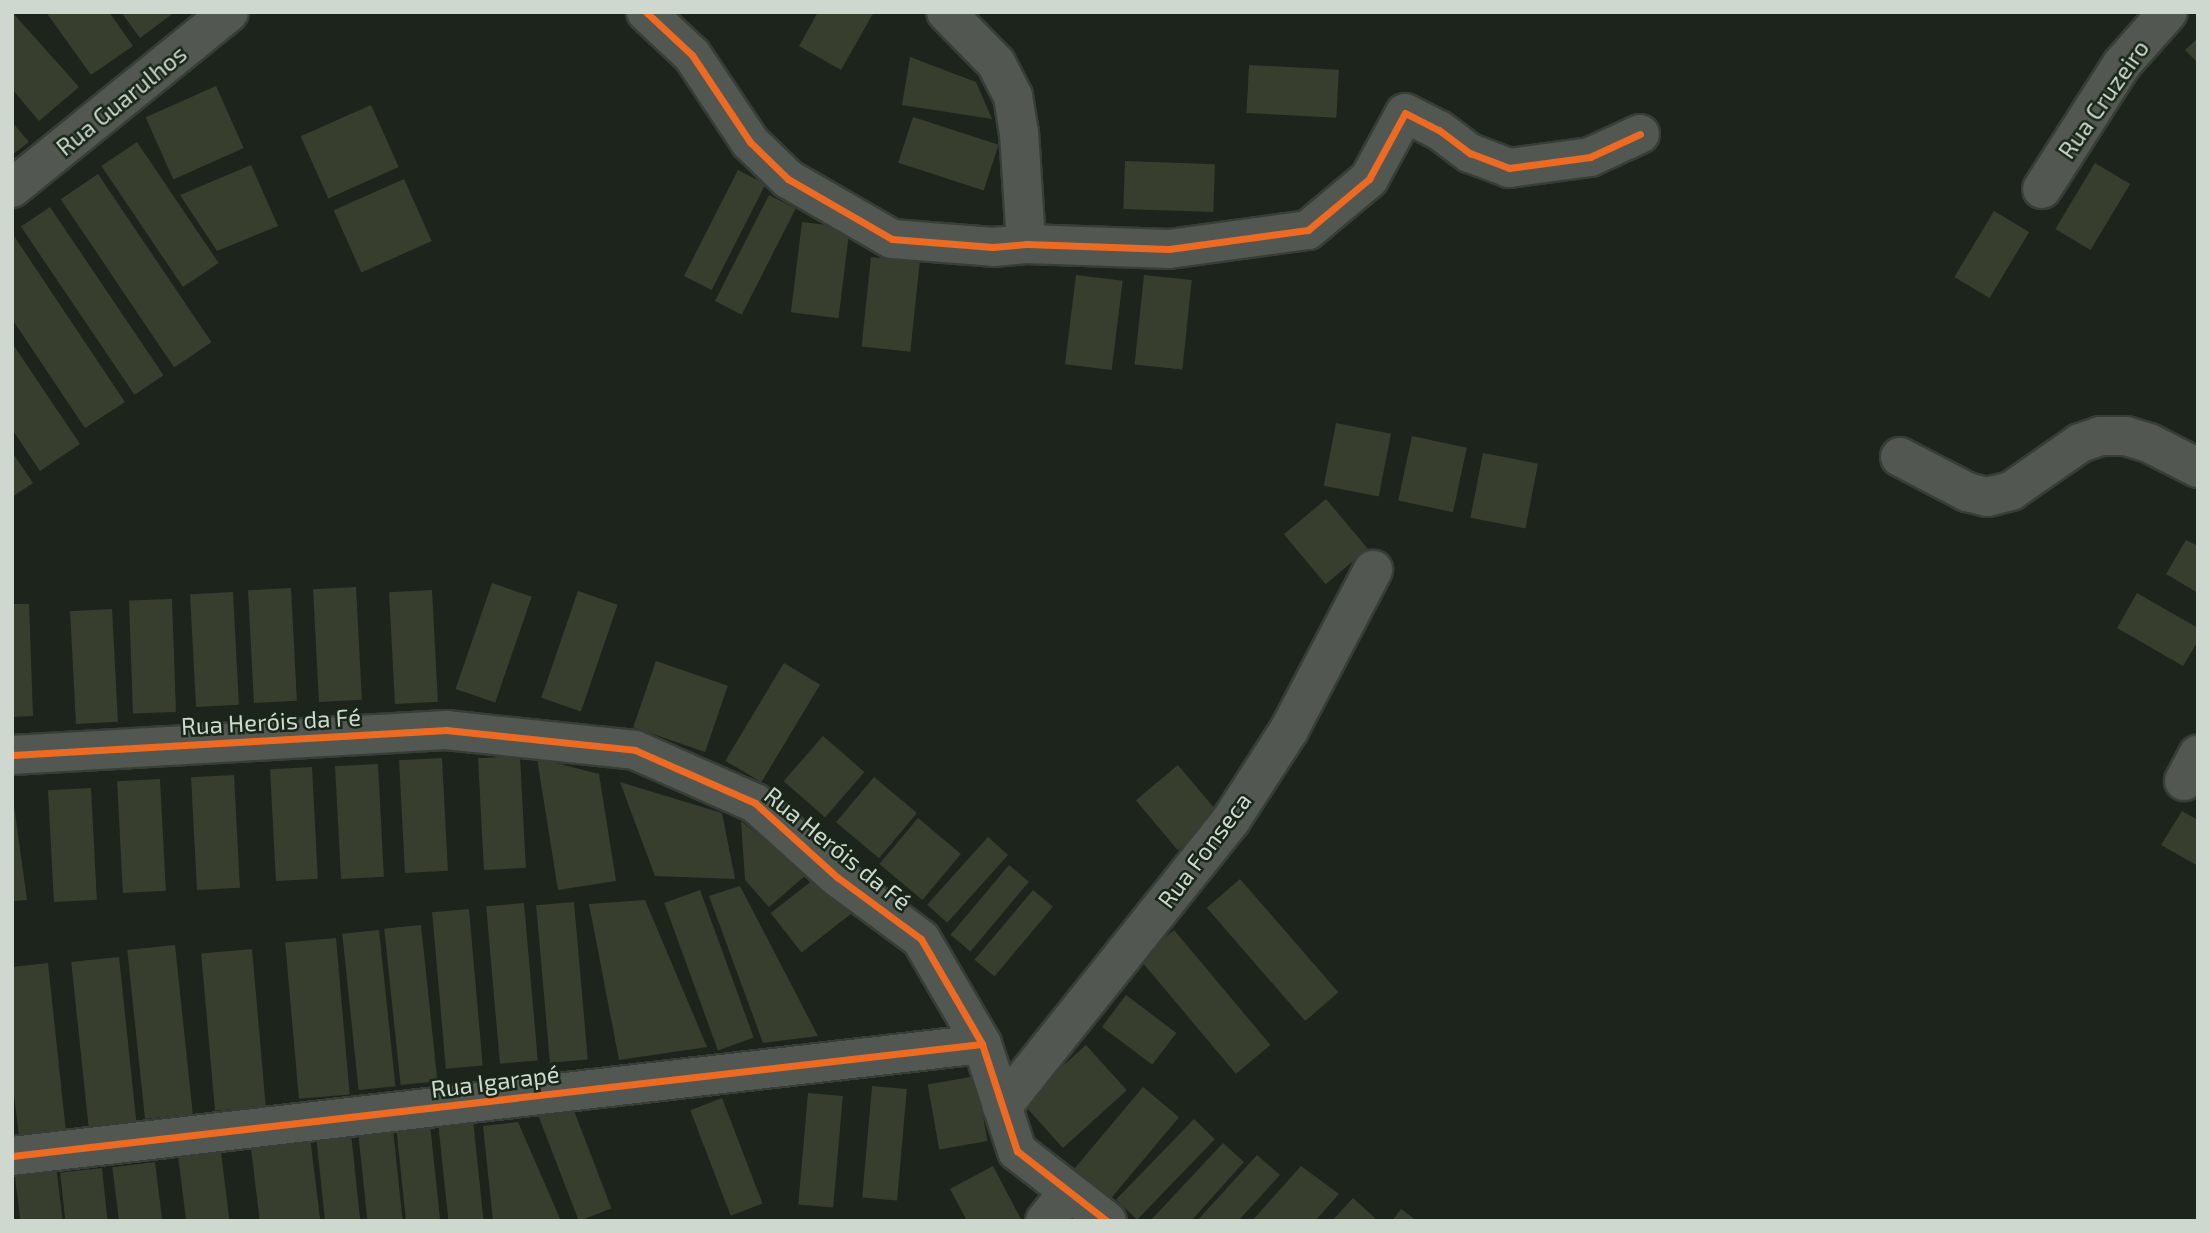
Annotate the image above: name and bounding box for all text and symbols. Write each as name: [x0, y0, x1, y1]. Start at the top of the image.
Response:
street label: Rua Cruzeiro: [2052, 34, 2154, 164]
street label: Rua Guarulhos: [50, 39, 192, 161]
street label: Rua Heróis da Fé: [180, 702, 362, 740]
street label: Rua Heróis da Fé: [759, 780, 917, 916]
street label: Rua Fonseca: [1151, 787, 1257, 913]
street label: Rua Igarapé: [429, 1059, 561, 1103]

